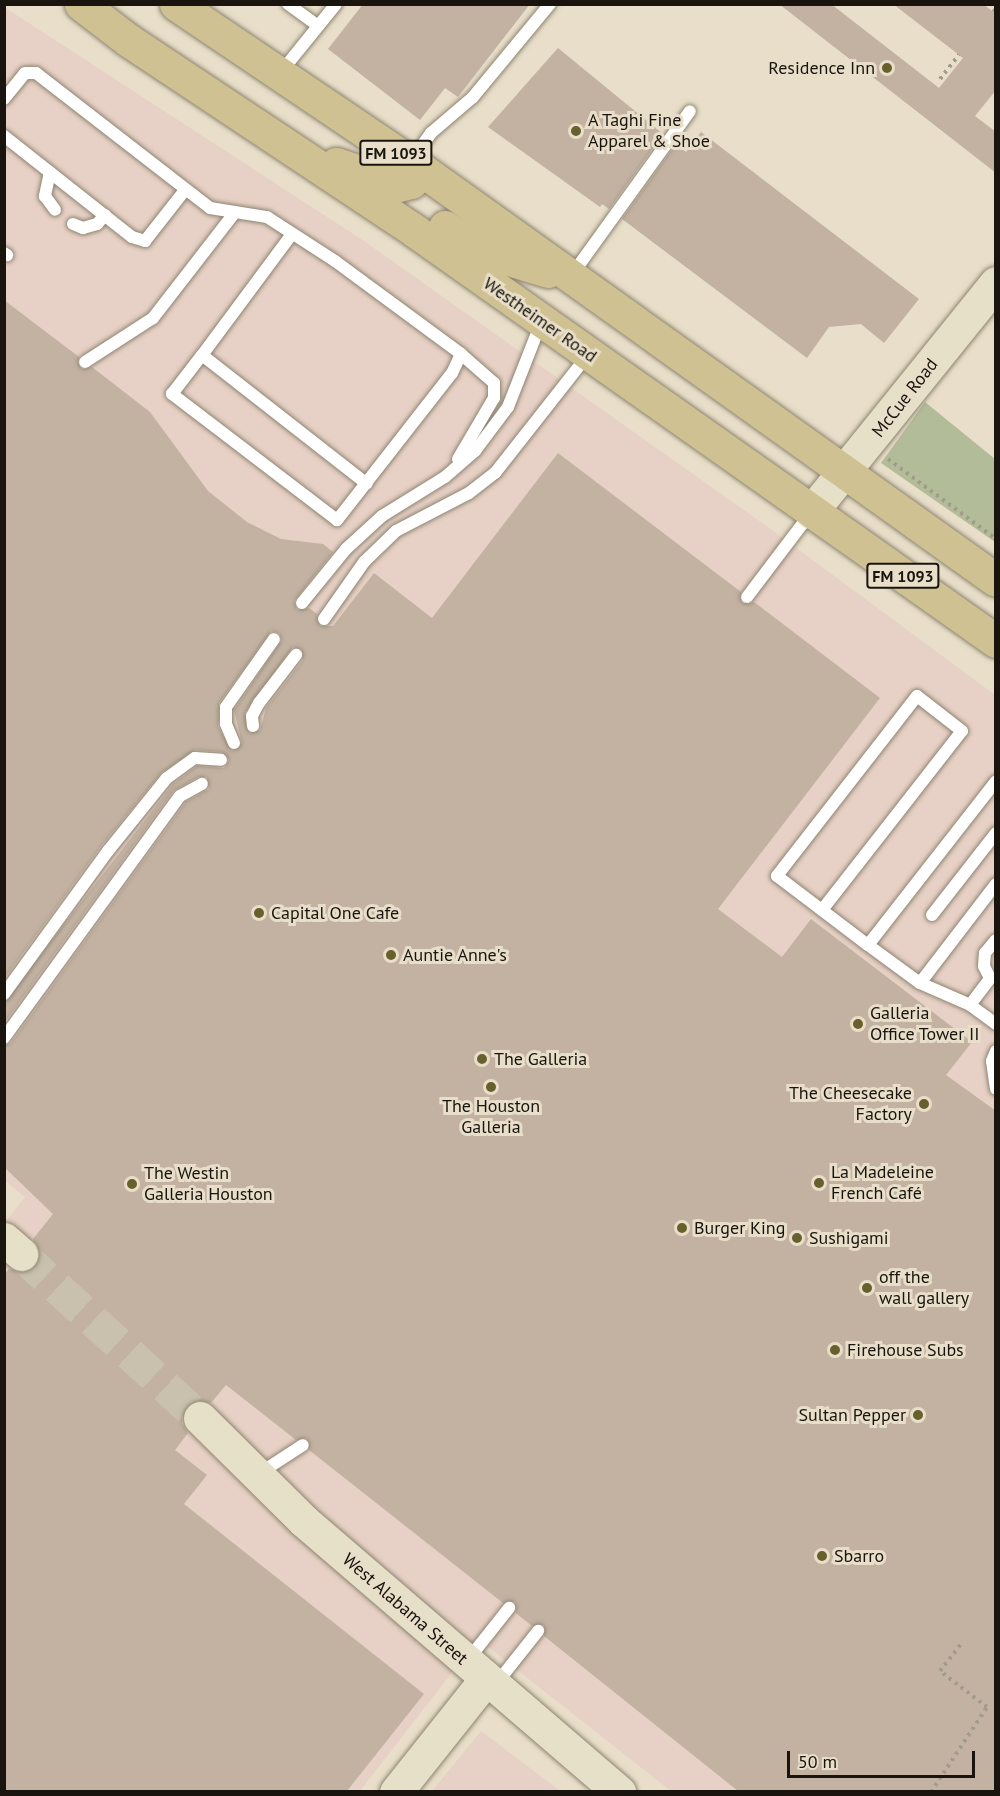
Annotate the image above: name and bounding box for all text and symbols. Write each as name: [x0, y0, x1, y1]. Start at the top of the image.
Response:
place label: Residence Inn: [768, 57, 875, 79]
marker: Residence Inn: [880, 61, 894, 75]
place label: A Taghi Fine Apparel & Shoe: [588, 110, 710, 152]
marker: A Taghi Fine Apparel & Shoe: [569, 124, 583, 138]
road number: FM 1093: [358, 140, 434, 166]
street label: Westheimer Road: [479, 273, 601, 367]
street label: McCue Road: [868, 354, 942, 442]
road number: FM 1093: [866, 563, 940, 589]
place label: Capital One Cafe: [271, 902, 399, 924]
marker: Capital One Cafe: [252, 906, 266, 920]
place label: Auntie Anne's: [403, 944, 507, 966]
marker: Auntie Anne's: [384, 948, 398, 962]
place label: Galleria Office Tower II: [870, 1003, 980, 1046]
marker: Galleria Office Tower II: [851, 1017, 865, 1031]
place label: The Galleria: [494, 1048, 587, 1070]
marker: The Galleria: [475, 1052, 489, 1066]
marker: The Houston Galleria: [484, 1080, 498, 1094]
place label: The Cheesecake Factory: [789, 1083, 912, 1126]
place label: The Houston Galleria: [442, 1096, 540, 1138]
marker: The Cheesecake Factory: [917, 1097, 931, 1111]
place label: La Madeleine French Café: [831, 1162, 934, 1204]
place label: The Westin Galleria Houston: [144, 1163, 273, 1206]
marker: La Madeleine French Café: [812, 1176, 826, 1190]
marker: The Westin Galleria Houston: [125, 1177, 139, 1191]
place label: Burger King: [694, 1217, 785, 1239]
marker: Burger King: [675, 1221, 689, 1235]
place label: Sushigami: [809, 1227, 889, 1249]
marker: Sushigami: [790, 1231, 804, 1245]
place label: off the wall gallery: [879, 1267, 969, 1310]
marker: off the wall gallery: [860, 1281, 874, 1295]
place label: Firehouse Subs: [847, 1339, 964, 1361]
marker: Firehouse Subs: [828, 1343, 842, 1357]
place label: Sultan Pepper: [799, 1404, 906, 1426]
marker: Sultan Pepper: [911, 1408, 925, 1422]
place label: Sbarro: [834, 1545, 884, 1567]
street label: West Alabama Street: [338, 1549, 472, 1669]
marker: Sbarro: [815, 1549, 829, 1563]
scale bar: [790, 1739, 978, 1777]
text: 50 m: [798, 1750, 837, 1773]

